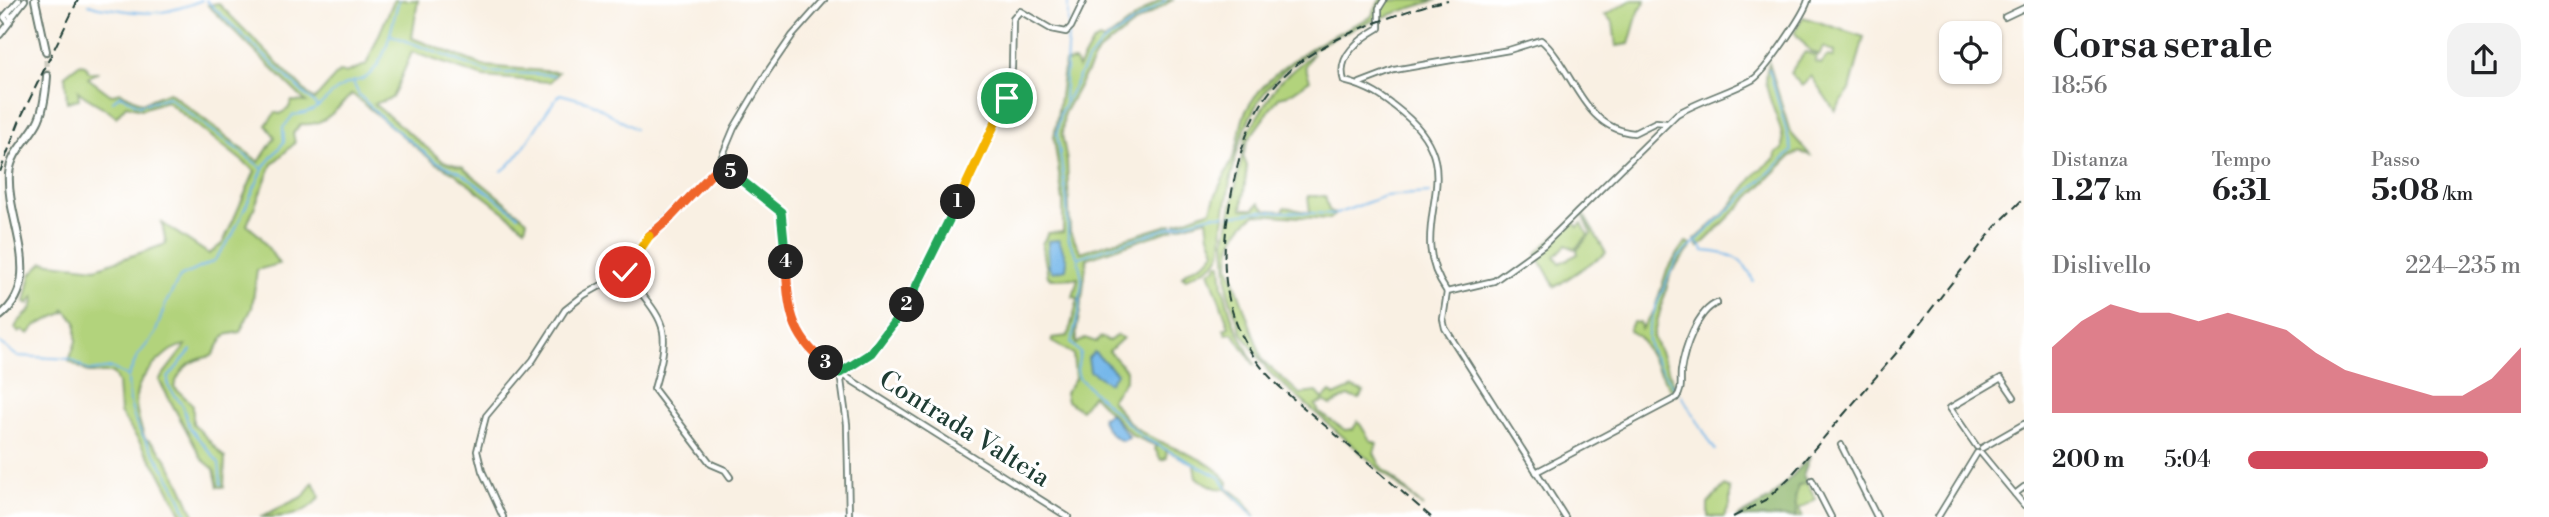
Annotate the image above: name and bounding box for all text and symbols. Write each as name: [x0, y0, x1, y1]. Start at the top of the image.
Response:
map controls: [1939, 21, 2002, 84]
button: locate: [1939, 21, 2002, 84]
text: Corsa serale: [2052, 22, 2273, 69]
button: share: [2447, 23, 2521, 97]
pin: [977, 68, 1037, 128]
text: 18:56: [2052, 72, 2107, 100]
icon: arrive: [988, 79, 1026, 117]
text: Distanza: [2052, 148, 2128, 172]
text: Tempo: [2212, 148, 2271, 172]
text: Passo: [2371, 148, 2420, 172]
pin: 5: [714, 154, 748, 190]
text: 5: [725, 159, 736, 183]
text: 1.27: [2052, 172, 2111, 210]
text: 6:31: [2212, 172, 2271, 210]
text: 5:08: [2371, 172, 2439, 210]
text: km: [2111, 182, 2142, 206]
text: /km: [2439, 182, 2473, 206]
pin: 1: [940, 184, 976, 220]
text: 1: [953, 189, 962, 213]
pin: [595, 242, 655, 302]
pin: 4: [768, 244, 804, 280]
text: 4: [779, 249, 792, 273]
text: Dislivello: [2052, 252, 2151, 280]
text: 224–235 m: [2405, 252, 2521, 280]
icon: check: [606, 253, 644, 291]
pin: 2: [890, 288, 925, 322]
text: 2: [901, 292, 912, 316]
pin: 3: [808, 346, 844, 380]
text: 3: [820, 350, 831, 374]
street label: Contrada Valteia: [873, 363, 1057, 495]
text: 200 m: [2052, 446, 2124, 474]
text: 5:04: [2164, 446, 2211, 474]

